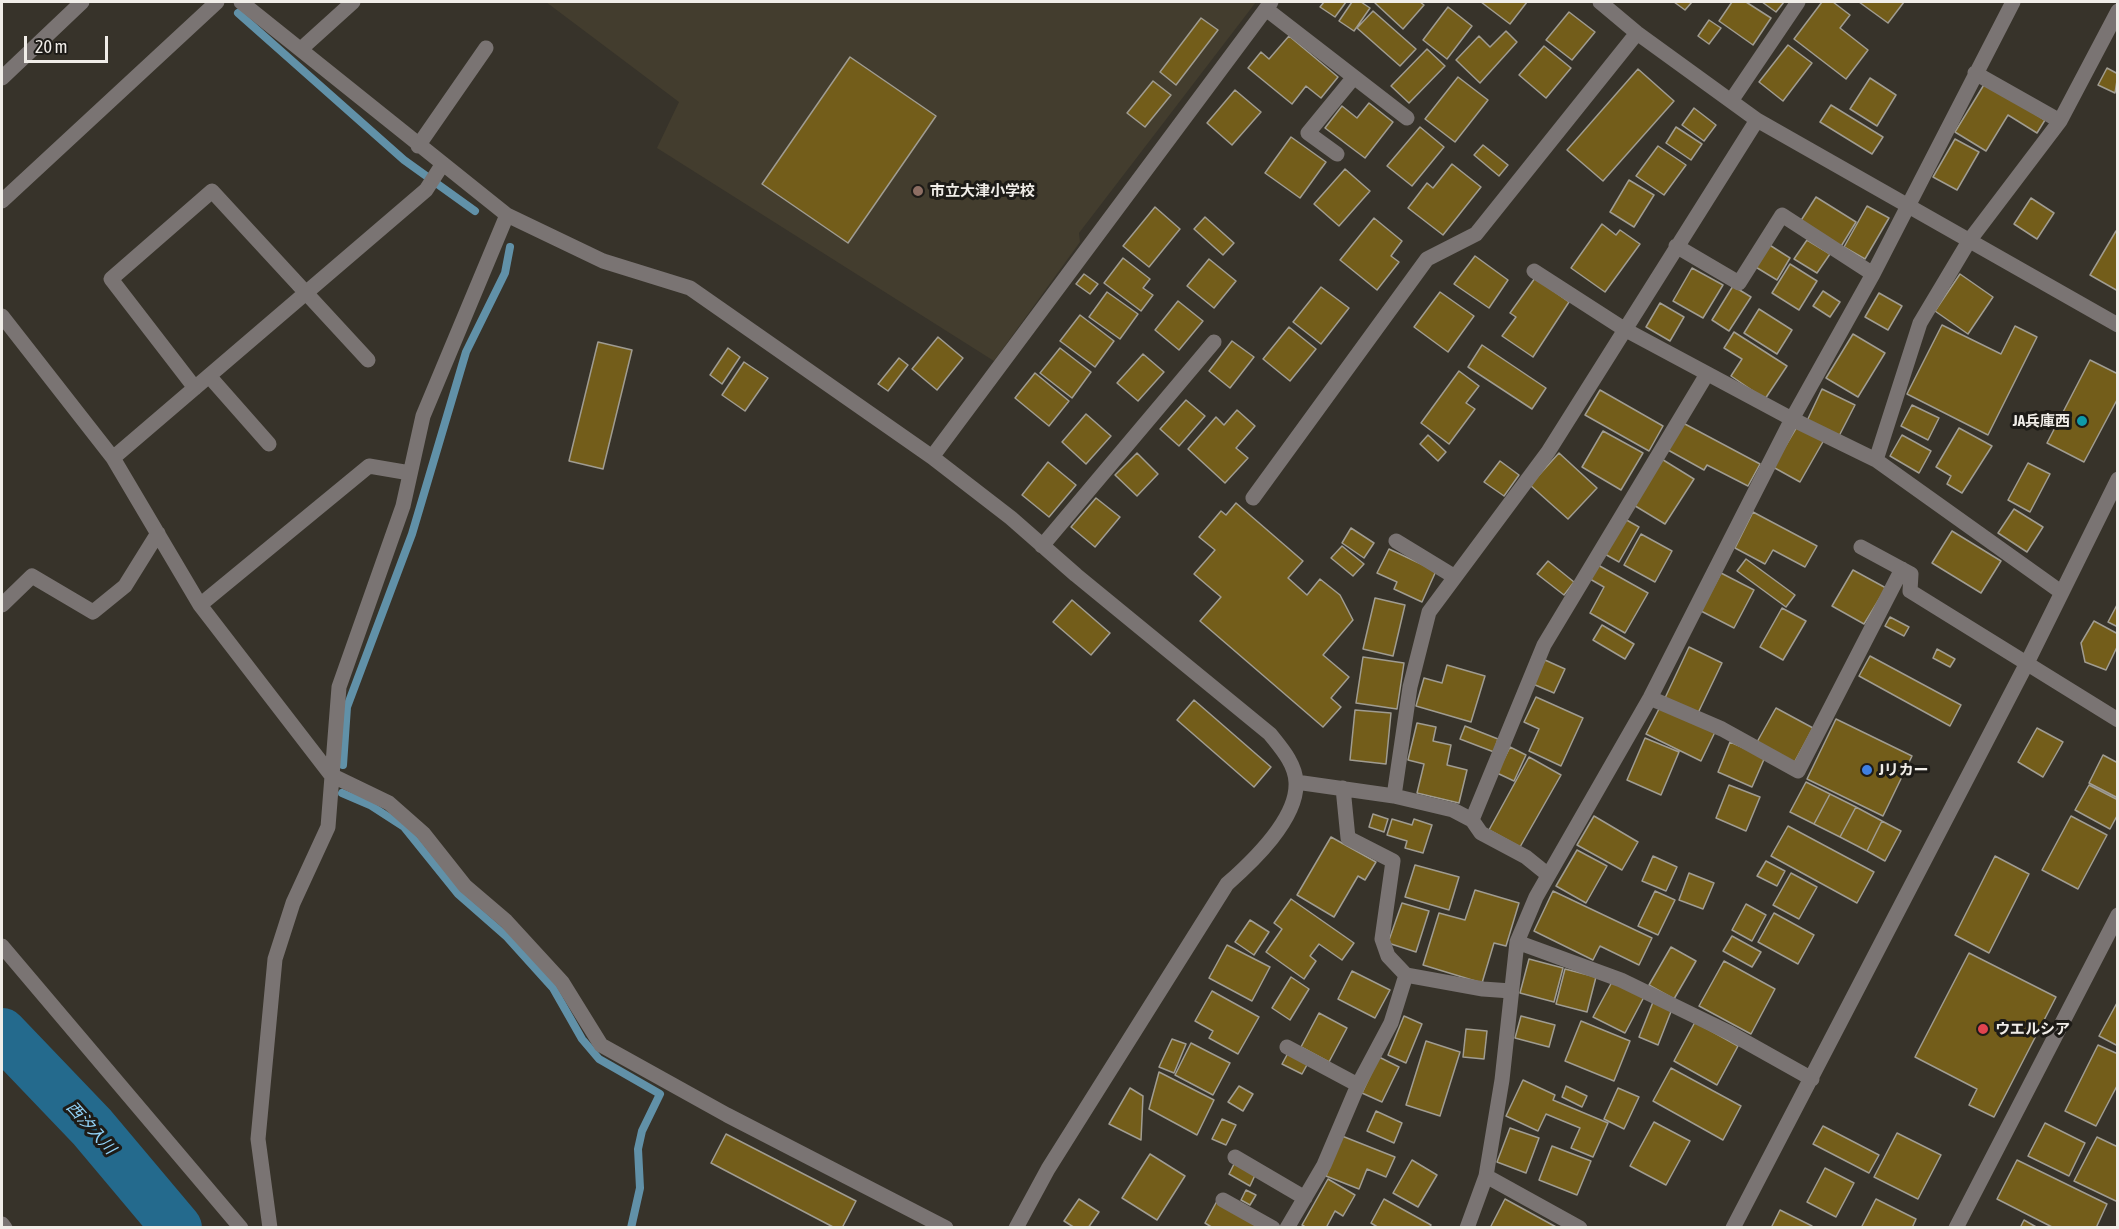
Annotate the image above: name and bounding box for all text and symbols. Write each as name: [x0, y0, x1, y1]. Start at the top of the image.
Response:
scale bar: [27, 24, 111, 62]
text: 20 m: [35, 36, 67, 57]
place label: 市立大津小学校: [930, 182, 1035, 200]
marker: 市立大津小学校: [911, 184, 925, 198]
place label: JA兵庫西: [2013, 412, 2070, 430]
marker: JA兵庫西: [2075, 414, 2089, 428]
place label: Jリカー: [1879, 761, 1929, 779]
marker: Jリカー: [1860, 763, 1874, 777]
place label: ウエルシア: [1995, 1020, 2070, 1038]
marker: ウエルシア: [1976, 1022, 1990, 1036]
water label: 西汐入川: [62, 1098, 120, 1158]

